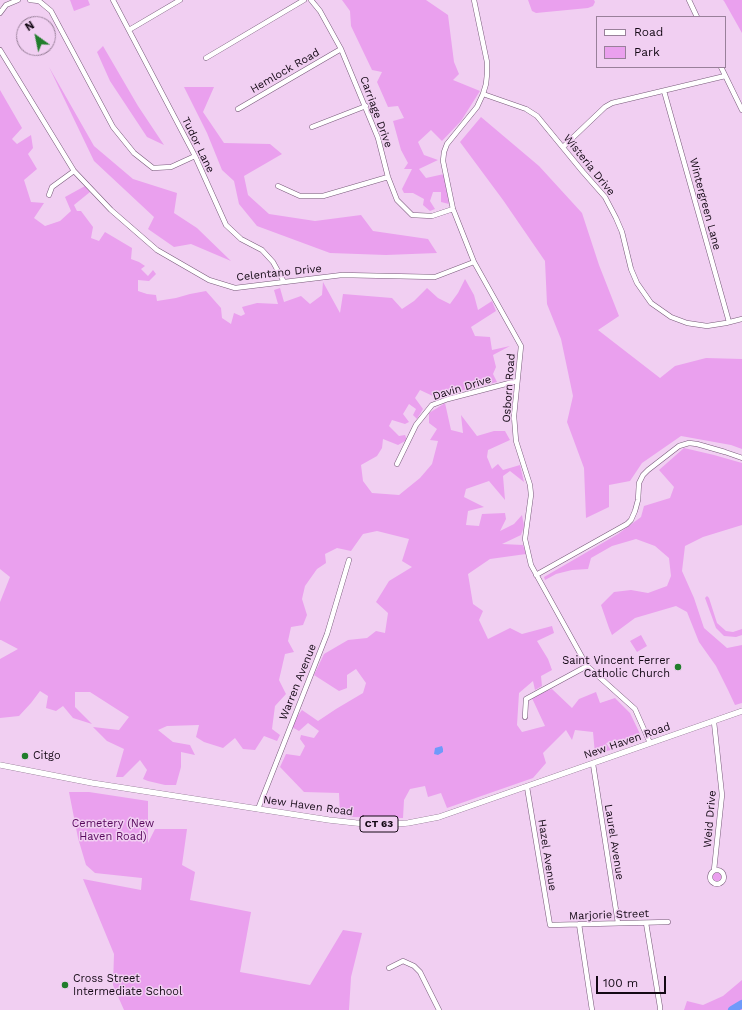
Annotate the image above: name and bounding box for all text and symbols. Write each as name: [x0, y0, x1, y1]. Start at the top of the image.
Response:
north arrow: [16, 16, 56, 56]
legend: [596, 16, 726, 68]
text: N: [23, 19, 37, 34]
text: Road: [634, 25, 663, 39]
text: Park: [634, 45, 660, 59]
street label: Hemlock Road: [248, 46, 322, 96]
street label: Carriage Drive: [357, 74, 395, 150]
street label: Tudor Lane: [179, 115, 217, 175]
street label: Wisteria Drive: [560, 132, 618, 198]
street label: Wintergreen Lane: [686, 157, 724, 251]
street label: Celentano Drive: [236, 262, 322, 284]
street label: Osborn Road: [500, 353, 518, 423]
street label: Davin Drive: [431, 373, 493, 403]
street label: Warren Avenue: [277, 642, 319, 722]
place label: Saint Vincent Ferrer Catholic Church: [562, 654, 670, 680]
marker: Saint Vincent Ferrer Catholic Church: [673, 662, 683, 672]
street label: New Haven Road: [582, 720, 672, 762]
place label: Citgo: [33, 749, 61, 763]
marker: Citgo: [20, 751, 30, 761]
street label: Weid Drive: [701, 790, 719, 848]
street label: New Haven Road: [262, 793, 354, 819]
street label: Laurel Avenue: [602, 803, 626, 881]
road number: CT 63: [360, 816, 398, 832]
park label: Cemetery (New Haven Road): [72, 817, 154, 843]
street label: Hazel Avenue: [535, 818, 559, 892]
street label: Marjorie Street: [569, 907, 649, 923]
scale bar: [598, 968, 668, 994]
place label: Cross Street Intermediate School: [73, 972, 182, 998]
text: 100 m: [603, 976, 638, 990]
marker: Cross Street Intermediate School: [60, 980, 70, 990]

